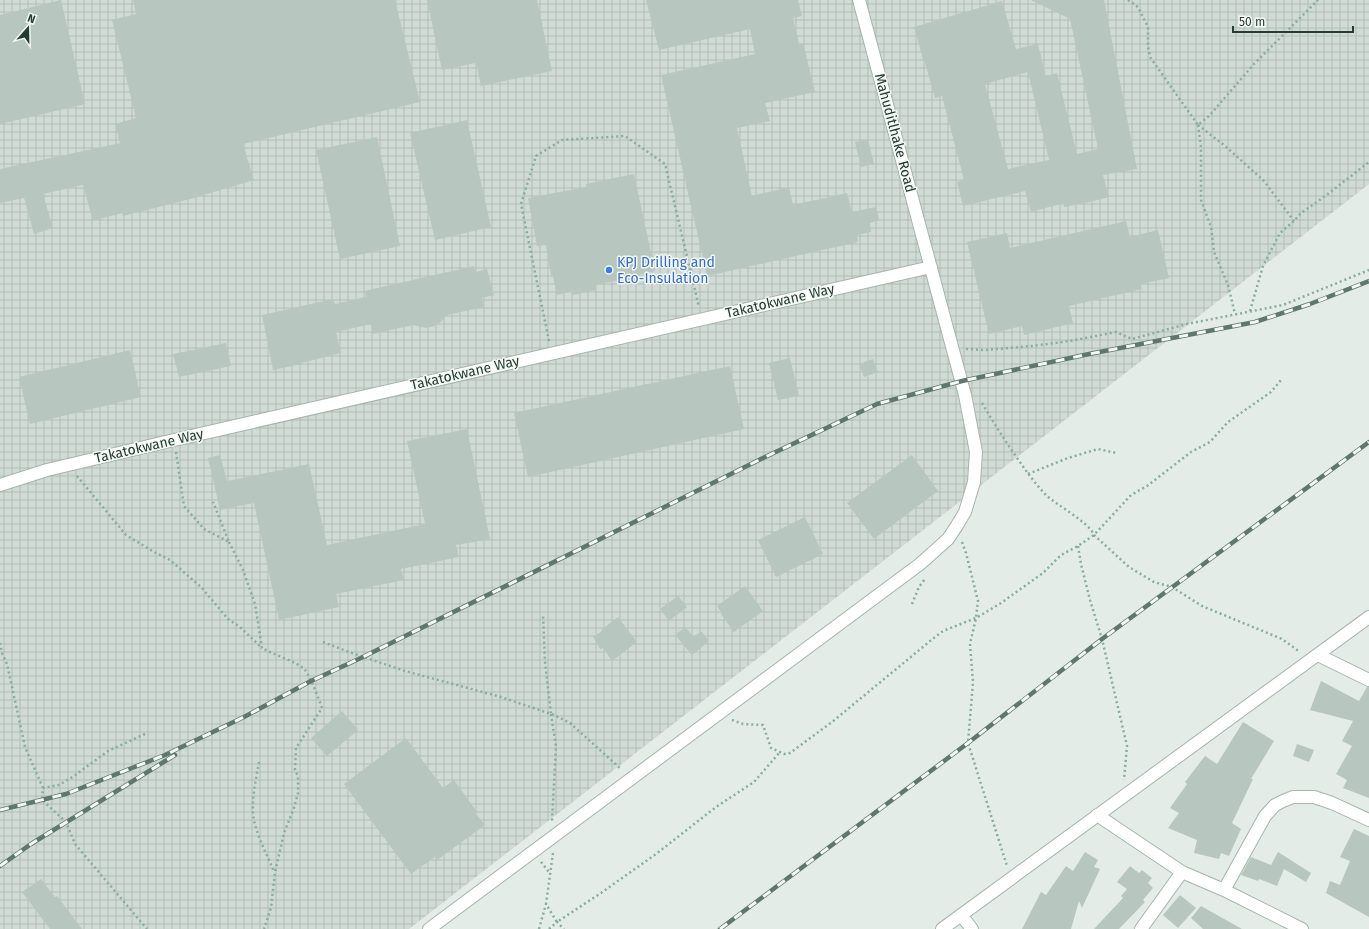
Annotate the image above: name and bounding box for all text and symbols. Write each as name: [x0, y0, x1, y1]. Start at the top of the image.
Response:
north arrow: [8, 8, 48, 48]
scale bar: [1233, 8, 1353, 34]
text: N: [26, 12, 37, 26]
text: 50 m: [1239, 15, 1265, 29]
street label: Mahuditlhake Road: [871, 72, 919, 194]
place label: KPJ Drilling and Eco-Insulation: [617, 254, 715, 287]
marker: KPJ Drilling and Eco-Insulation: [604, 265, 614, 275]
street label: Takatokwane Way: [724, 280, 836, 322]
street label: Takatokwane Way: [409, 352, 521, 394]
street label: Takatokwane Way: [93, 425, 205, 467]

